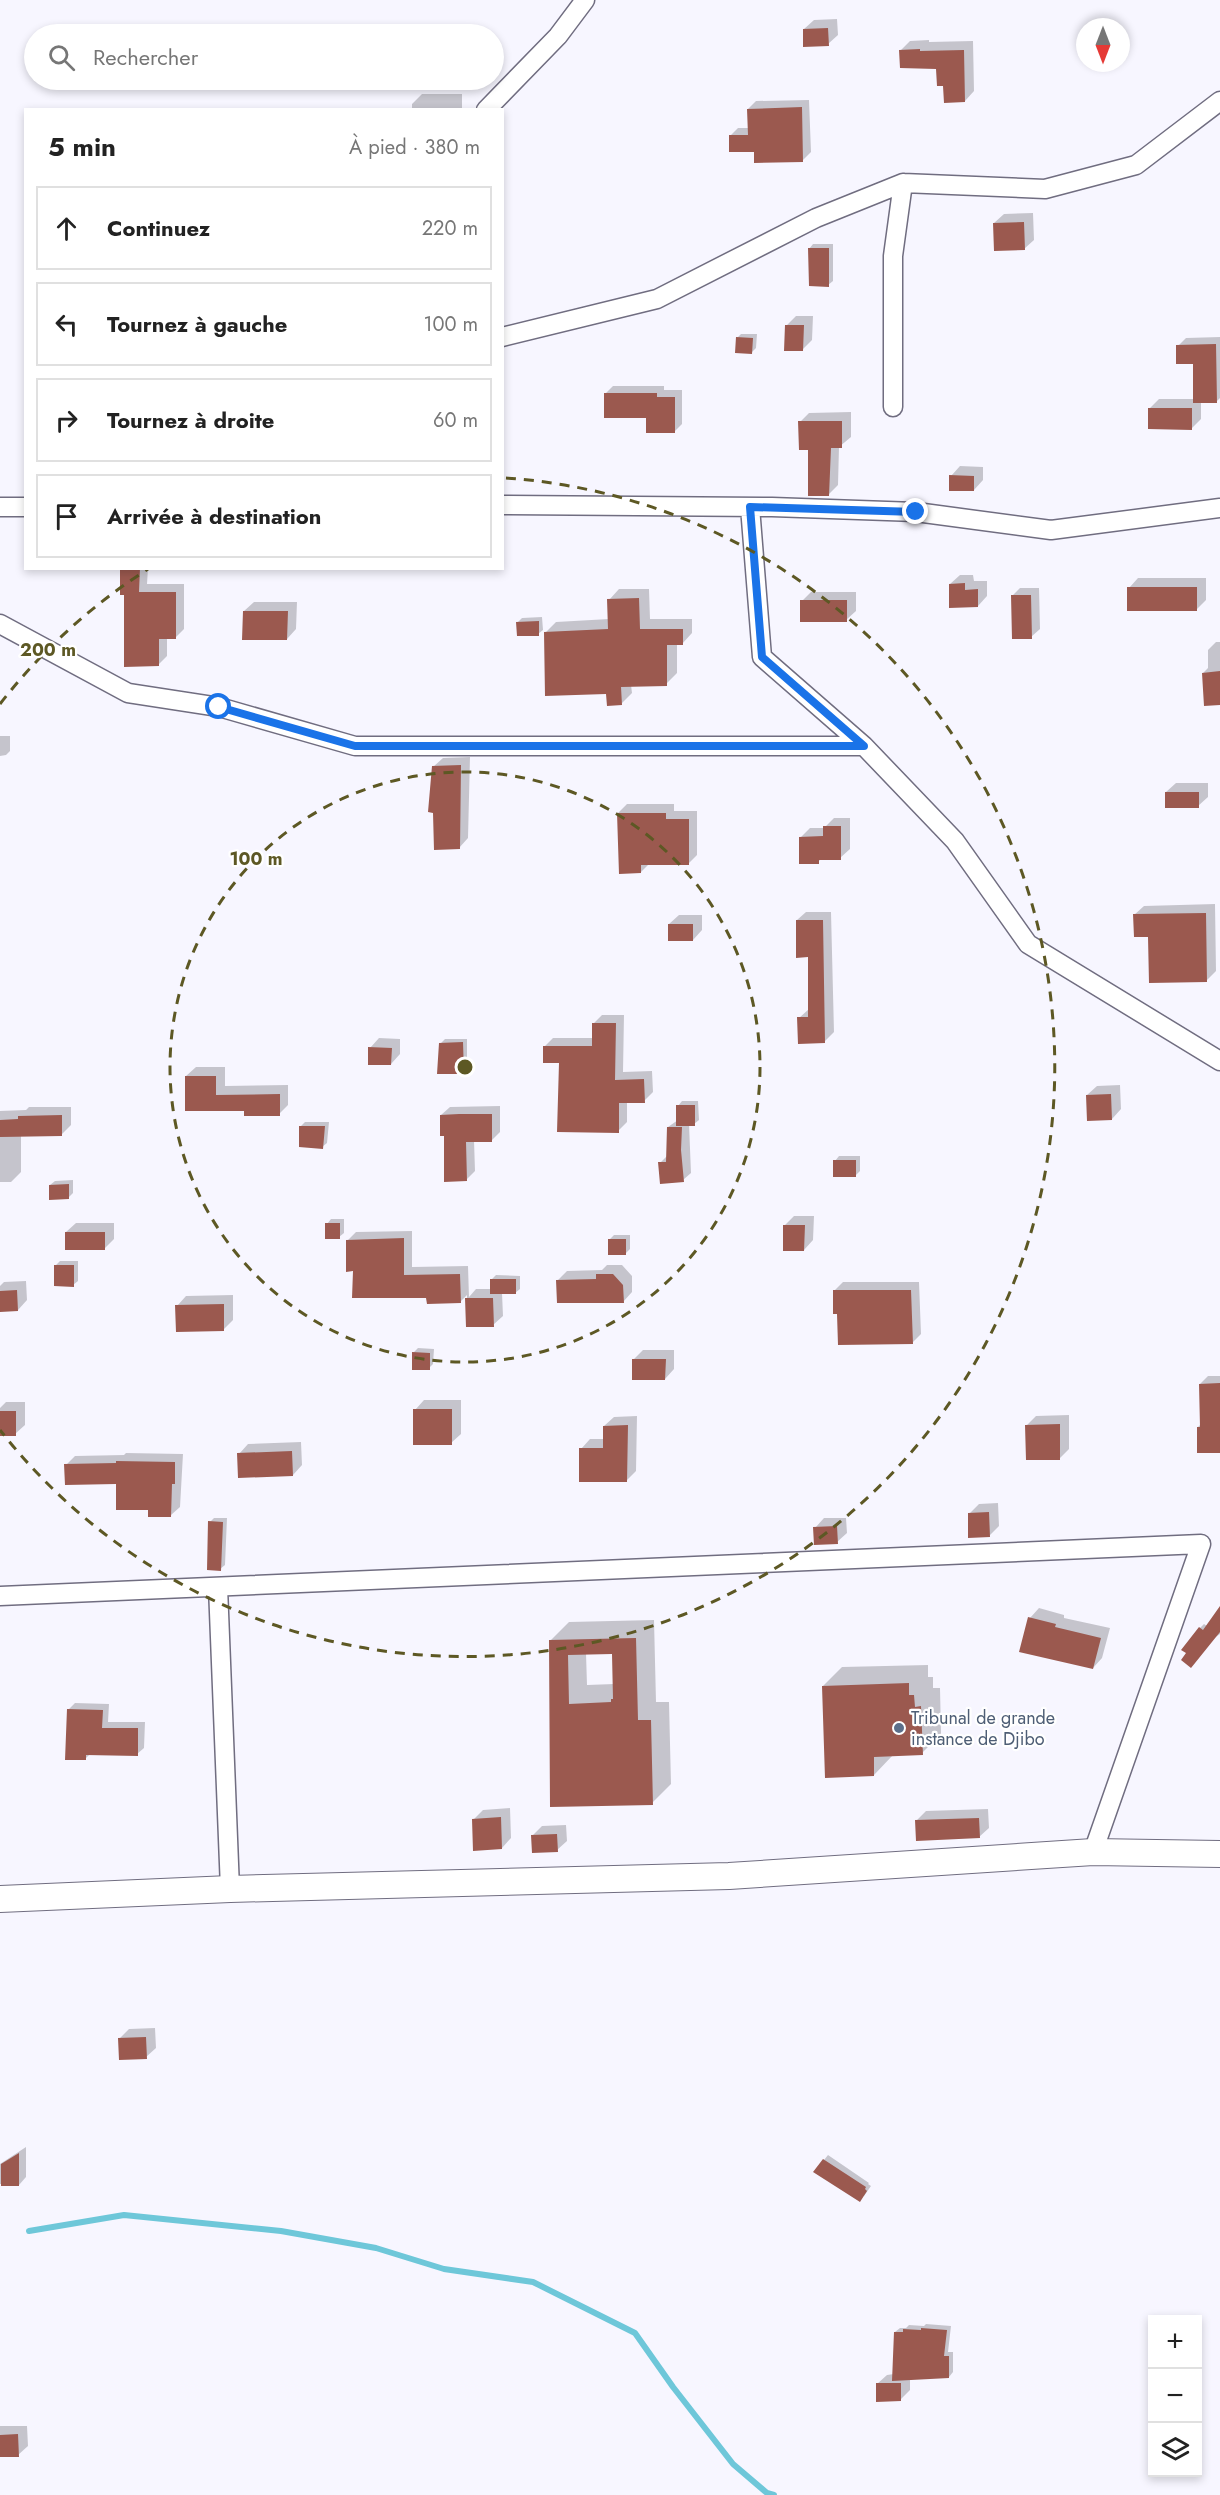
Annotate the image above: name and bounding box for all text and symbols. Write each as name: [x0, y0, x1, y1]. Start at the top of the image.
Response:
north arrow: [1076, 18, 1130, 72]
search box: [24, 24, 504, 90]
icon: search: [45, 41, 78, 74]
text: Rechercher: [93, 41, 198, 73]
text: 5 min: [48, 128, 116, 166]
text: À pied · 380 m: [349, 133, 480, 162]
icon: ahead: [50, 212, 83, 245]
text: Continuez: [107, 212, 210, 244]
text: 220 m: [422, 214, 478, 243]
icon: left: [50, 308, 83, 341]
text: Tournez à gauche: [107, 308, 287, 340]
text: 100 m: [423, 310, 478, 339]
icon: right: [50, 404, 83, 437]
text: Tournez à droite: [107, 404, 274, 436]
text: 60 m: [433, 406, 478, 435]
route end: [902, 498, 928, 524]
icon: arrive: [50, 500, 83, 533]
text: Arrivée à destination: [107, 500, 321, 532]
text: 200 m: [20, 637, 76, 663]
route start: [205, 693, 231, 719]
text: 100 m: [229, 846, 283, 872]
centre of rings: [455, 1057, 475, 1077]
place label: Tribunal de grande instance de Djibo: [911, 1705, 1055, 1752]
marker: Tribunal de grande instance de Djibo: [892, 1721, 906, 1735]
map controls: [1148, 2315, 1202, 2477]
button: +: [1148, 2315, 1202, 2369]
button: −: [1148, 2369, 1202, 2423]
button: layers: [1148, 2423, 1202, 2477]

